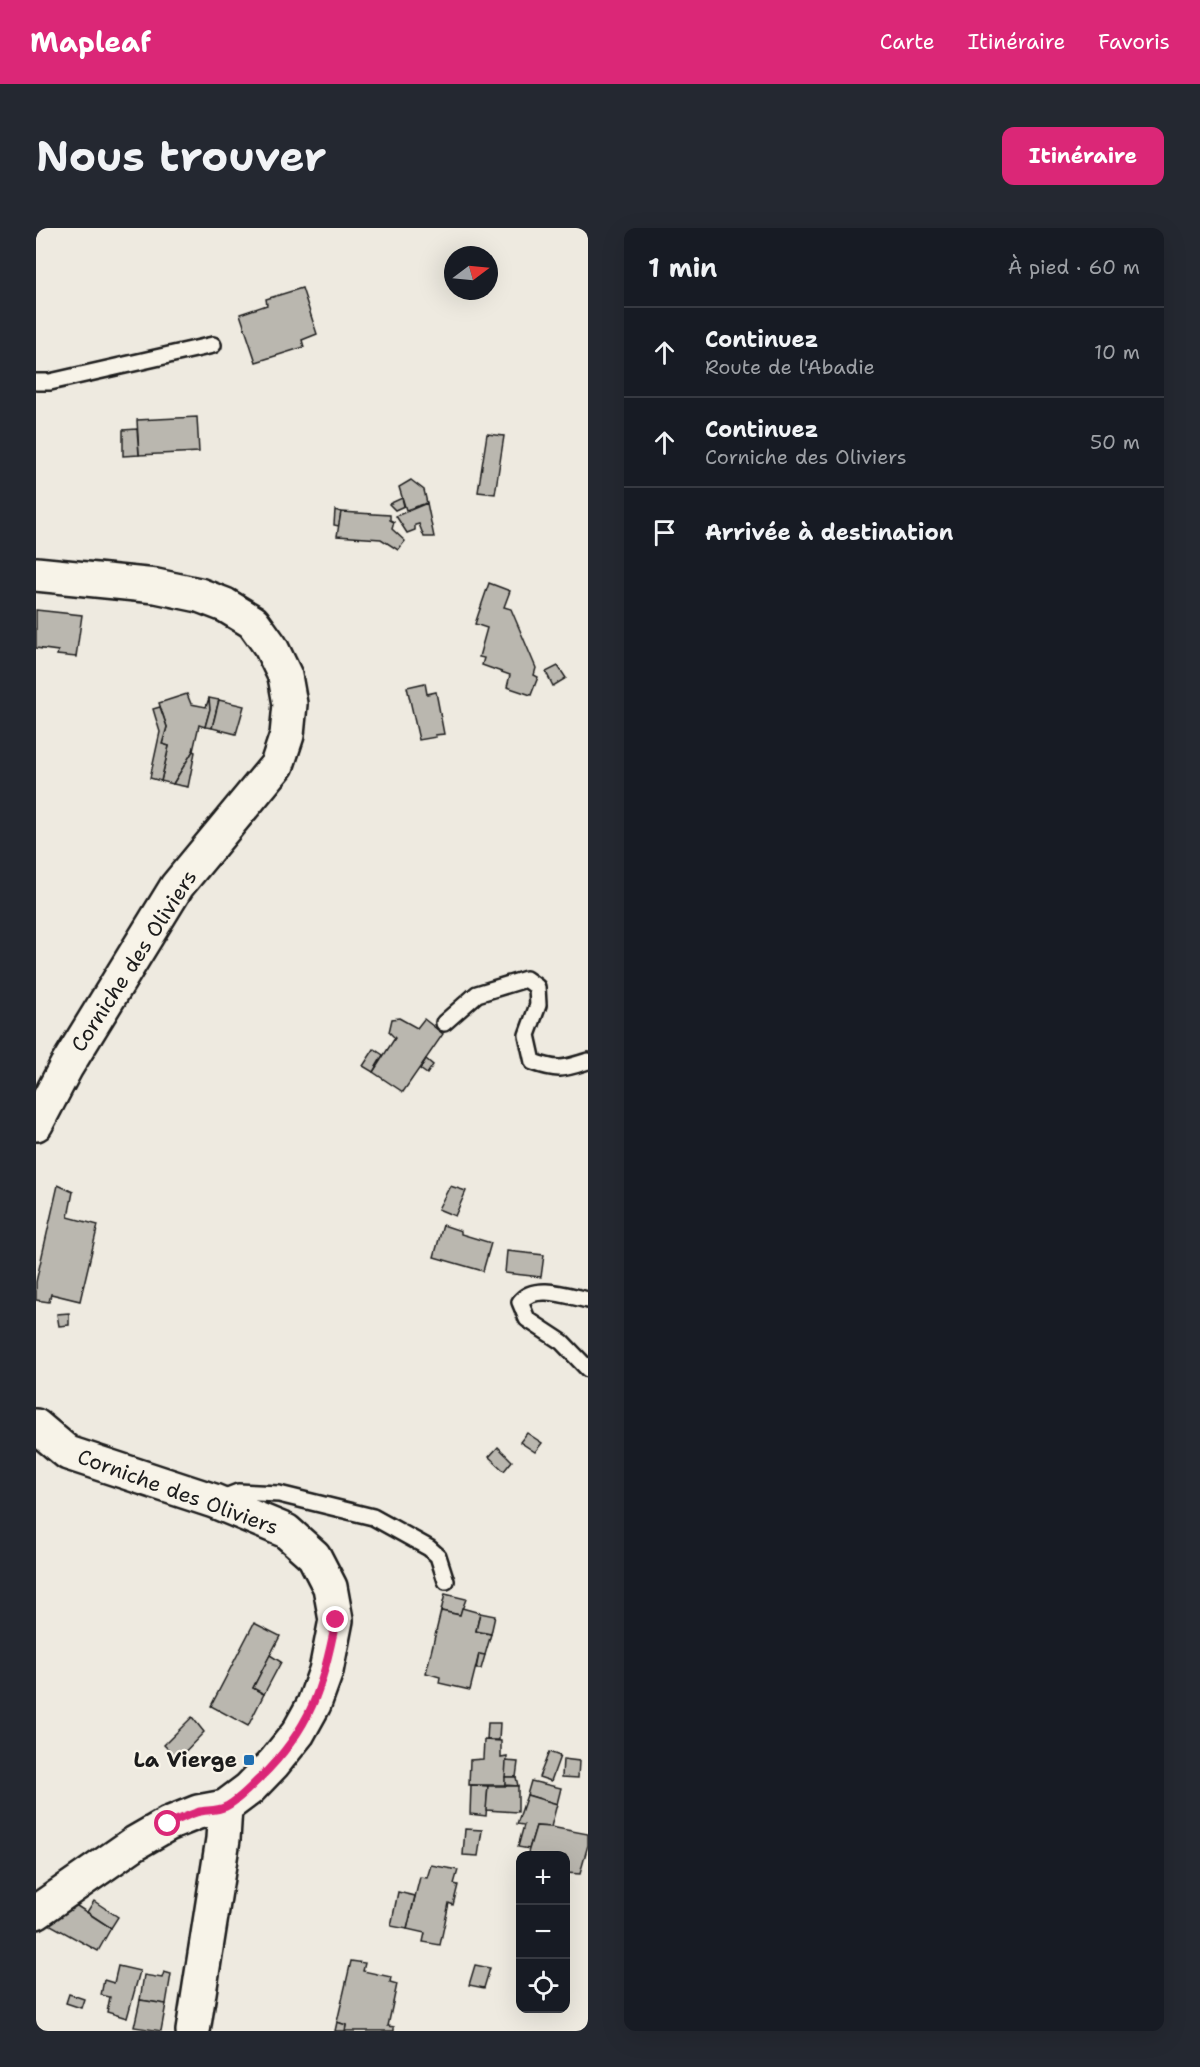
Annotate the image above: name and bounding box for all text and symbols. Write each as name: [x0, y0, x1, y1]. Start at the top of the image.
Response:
text: Mapleaf: [30, 23, 151, 61]
text: Carte: [880, 28, 935, 56]
text: Itinéraire: [968, 28, 1065, 56]
text: Favoris: [1098, 28, 1170, 56]
button: Itinéraire: [1002, 127, 1164, 185]
text: Nous trouver: [36, 128, 326, 184]
north arrow: [444, 246, 498, 300]
text: 1 min: [648, 250, 717, 285]
text: À pied · 60 m: [1008, 254, 1140, 280]
text: Continuez: [705, 325, 818, 354]
icon: ahead: [648, 336, 681, 369]
text: 10 m: [1094, 339, 1140, 365]
text: Route de l'Abadie: [705, 354, 875, 380]
text: Continuez: [705, 415, 818, 444]
icon: ahead: [648, 426, 681, 459]
text: 50 m: [1090, 429, 1140, 455]
text: Corniche des Oliviers: [705, 444, 907, 470]
icon: arrive: [648, 516, 681, 549]
text: Arrivée à destination: [705, 518, 953, 547]
street label: Corniche des Oliviers: [65, 865, 203, 1057]
street label: Corniche des Oliviers: [74, 1443, 282, 1541]
route end: [322, 1606, 348, 1632]
place label: La Vierge: [134, 1746, 237, 1774]
marker: La Vierge: [242, 1753, 256, 1767]
route start: [154, 1810, 180, 1836]
map controls: [516, 1851, 570, 2013]
button: +: [516, 1851, 570, 1905]
button: −: [516, 1905, 570, 1959]
button: locate: [516, 1959, 570, 2013]

